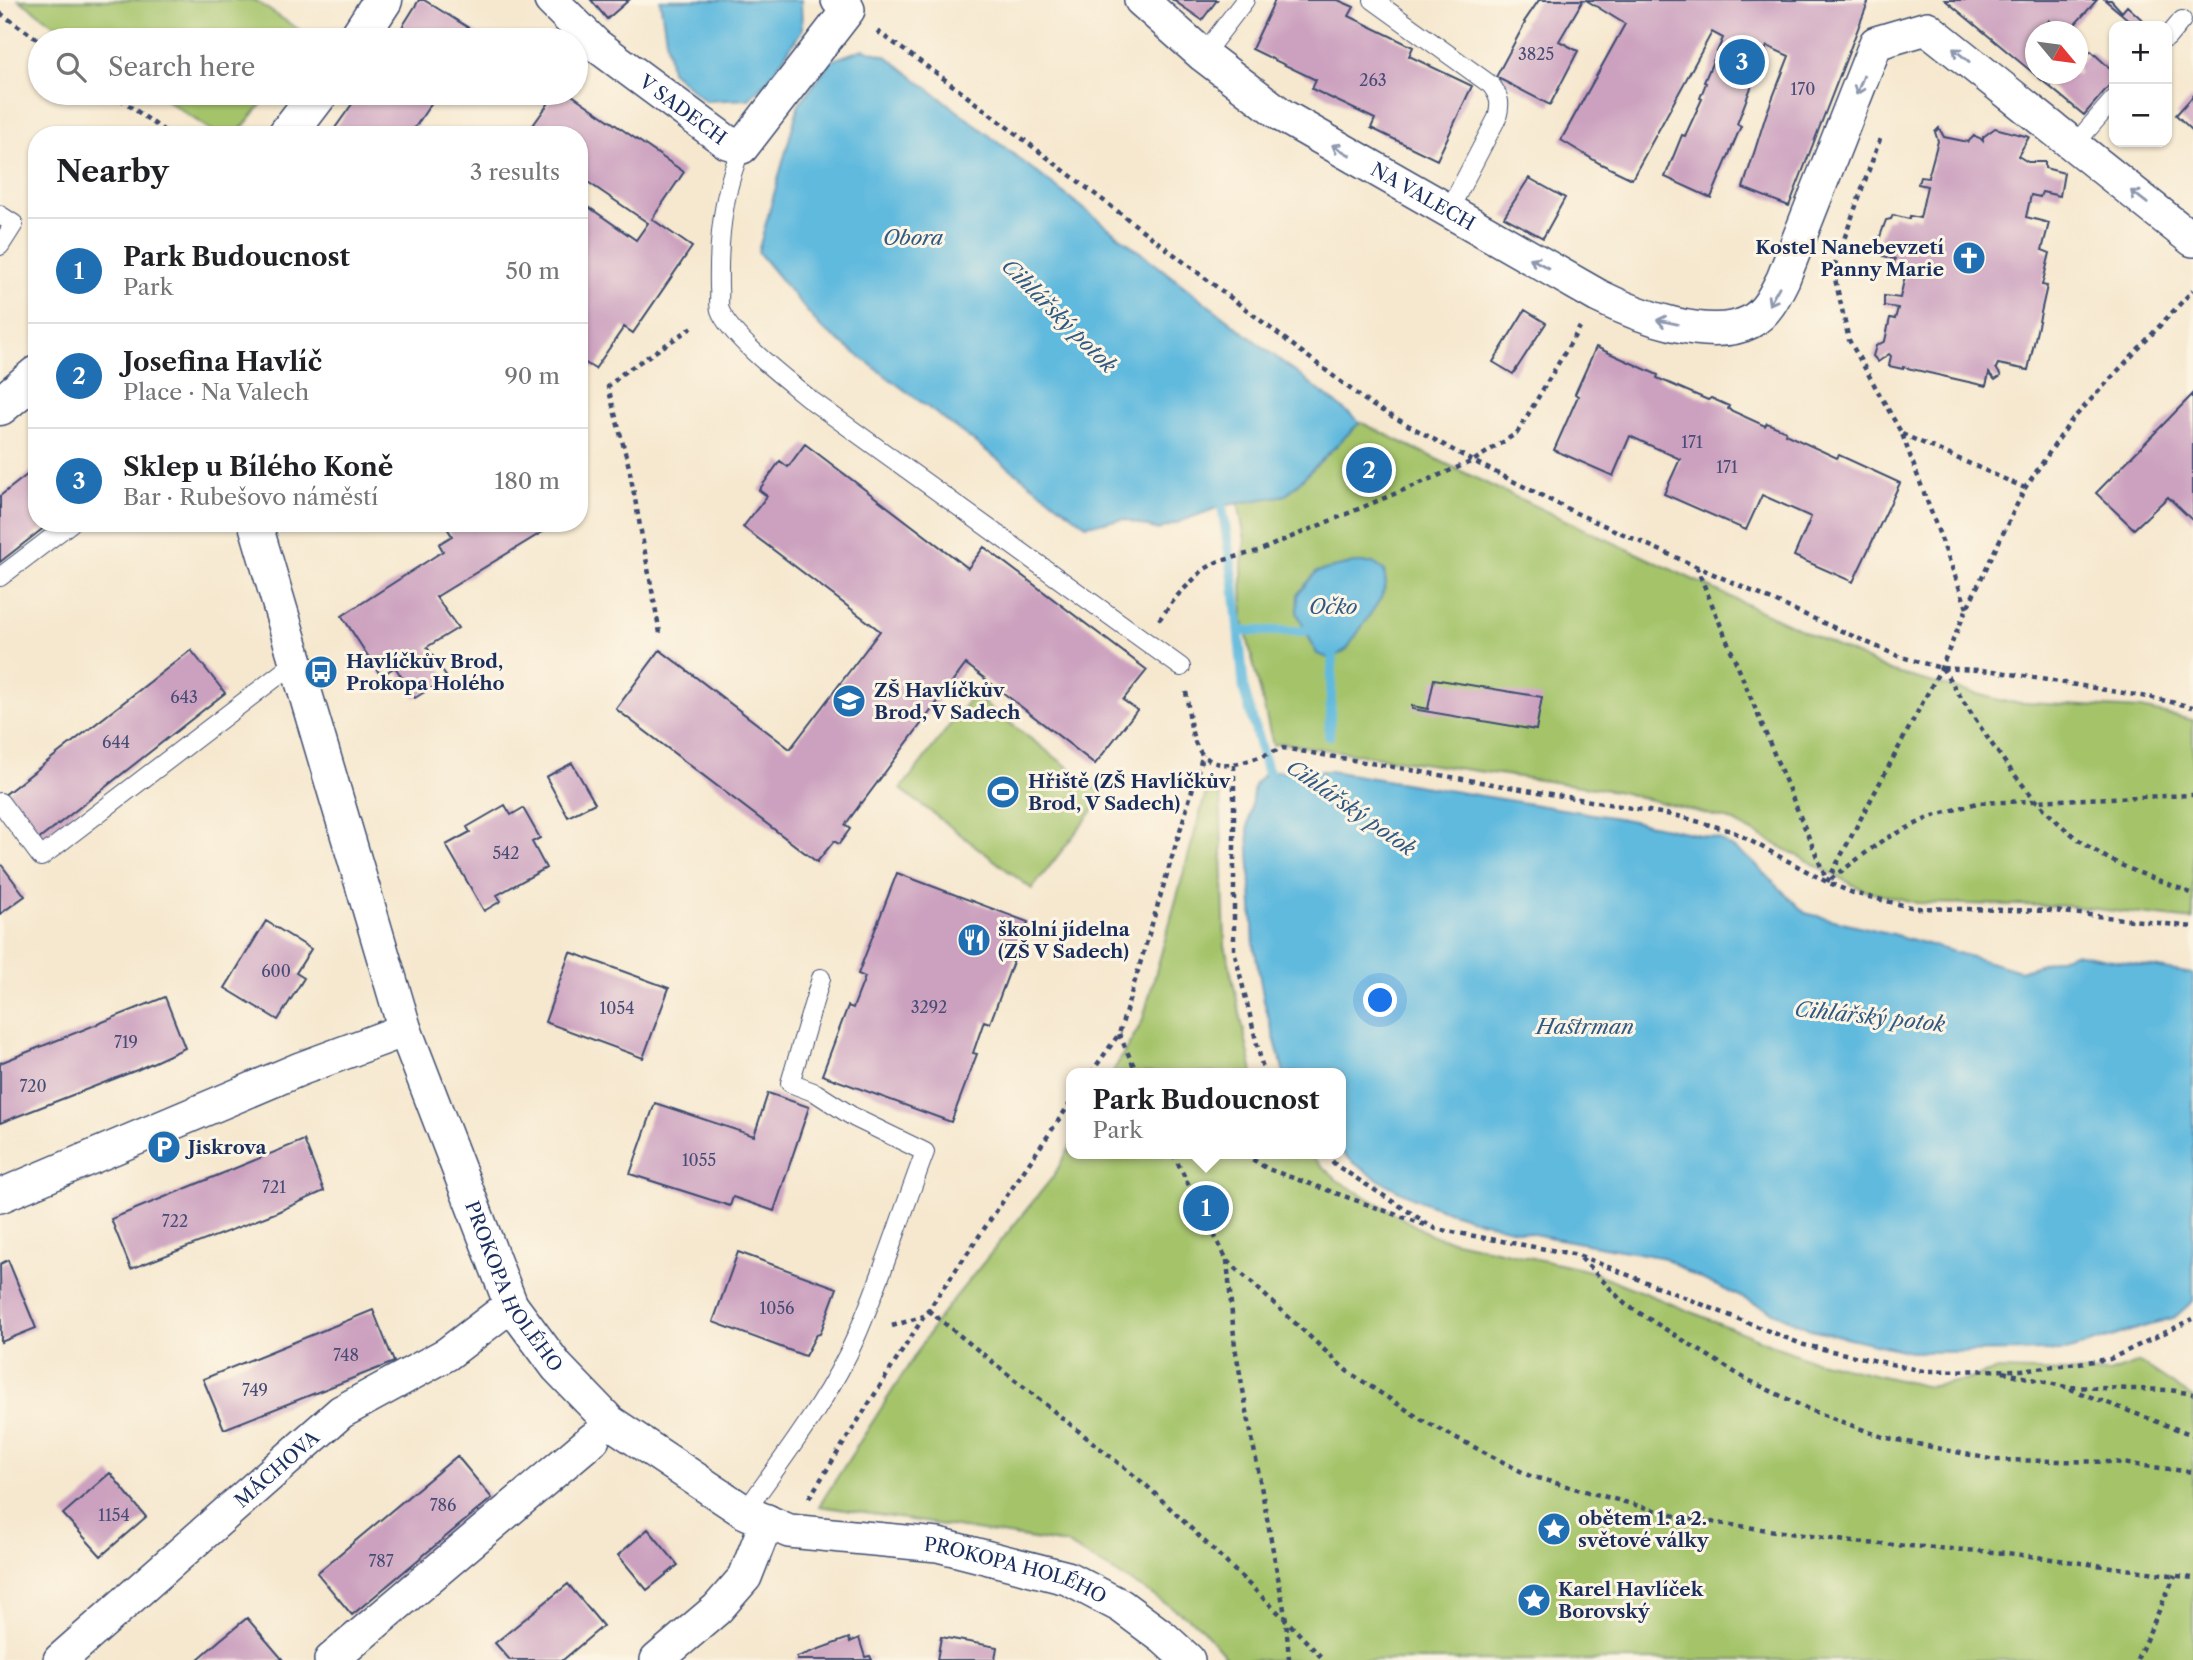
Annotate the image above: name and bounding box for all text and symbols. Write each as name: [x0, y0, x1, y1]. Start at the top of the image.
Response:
north arrow: [2025, 21, 2088, 84]
map controls: [2109, 21, 2172, 147]
button: +: [2109, 21, 2172, 84]
search box: [28, 28, 588, 105]
pin: 3: [1719, 36, 1765, 88]
house number: 3825: [1518, 44, 1554, 64]
icon: search: [52, 48, 90, 86]
one-way arrow: [1952, 48, 1971, 63]
text: Search here: [108, 51, 255, 83]
street label: V SADECH: [634, 70, 731, 150]
house number: 263: [1359, 70, 1387, 90]
one-way arrow: [1852, 73, 1865, 95]
house number: 170: [1791, 79, 1815, 99]
button: −: [2109, 84, 2172, 147]
one-way arrow: [1332, 143, 1352, 157]
text: Nearby: [56, 153, 169, 190]
text: 3 results: [470, 158, 560, 186]
street label: NA VALECH: [1367, 158, 1479, 235]
one-way arrow: [2130, 189, 2148, 205]
water label: Obora: [883, 225, 944, 250]
place label: Kostel Nanebevzetí Panny Marie: [1755, 236, 1944, 281]
church icon: Kostel Nanebevzetí Panny Marie: [1950, 239, 1988, 277]
text: Park Budoucnost: [123, 241, 350, 273]
water label: Cihlářský potok: [997, 253, 1122, 378]
one-way arrow: [1529, 256, 1549, 270]
text: 1: [74, 257, 84, 285]
text: 50 m: [505, 257, 560, 285]
text: Park: [123, 273, 173, 301]
one-way arrow: [1767, 285, 1781, 305]
one-way arrow: [1656, 314, 1679, 328]
text: Josefina Havlíč: [123, 346, 322, 378]
text: 2: [72, 362, 86, 390]
text: 90 m: [504, 362, 560, 390]
text: Place · Na Valech: [123, 378, 309, 406]
house number: 171: [1681, 432, 1703, 452]
pin: 2: [1346, 444, 1392, 496]
text: Sklep u Bílého Koně: [123, 451, 393, 483]
house number: 171: [1716, 457, 1738, 477]
text: 3: [73, 467, 86, 495]
text: 180 m: [495, 467, 560, 495]
text: Bar · Rubešovo náměstí: [123, 483, 378, 511]
water label: Očko: [1309, 594, 1358, 619]
place label: Havlíčkův Brod, Prokopa Holého: [346, 650, 505, 695]
bus stop icon: Havlíčkův Brod, Prokopa Holého: [302, 653, 340, 691]
place label: ZŠ Havlíčkův Brod, V Sadech: [874, 678, 1021, 724]
school or university icon: ZŠ Havlíčkův Brod, V Sadech: [830, 682, 868, 720]
house number: 643: [170, 687, 198, 707]
house number: 644: [102, 732, 130, 752]
water label: Cihlářský potok: [1282, 754, 1420, 861]
place label: Hřiště (ZŠ Havlíčkův Brod, V Sadech): [1028, 769, 1231, 815]
sports icon: Hřiště (ZŠ Havlíčkův Brod, V Sadech): [984, 773, 1022, 811]
house number: 542: [492, 843, 520, 863]
place label: školní jídelna (ZŠ V Sadech): [998, 918, 1131, 963]
restaurant icon: školní jídelna (ZŠ V Sadech): [955, 921, 993, 959]
house number: 600: [261, 961, 291, 981]
your location: [1363, 983, 1397, 1017]
water label: Cihlářský potok: [1794, 996, 1947, 1037]
house number: 3292: [911, 997, 947, 1017]
house number: 1054: [600, 998, 634, 1018]
water label: Hastrman: [1534, 1014, 1634, 1039]
house number: 719: [114, 1032, 138, 1052]
popup: [1066, 1068, 1346, 1159]
house number: 720: [19, 1076, 47, 1096]
text: Park Budoucnost: [1093, 1084, 1319, 1116]
text: Park: [1093, 1116, 1143, 1144]
parking icon: Jiskrova: [145, 1128, 183, 1166]
place label: Jiskrova: [185, 1136, 268, 1159]
house number: 1055: [682, 1150, 716, 1170]
house number: 721: [262, 1177, 286, 1197]
pin: 1: [1183, 1182, 1229, 1234]
street label: PROKOPA HOLÉHO: [460, 1198, 567, 1376]
house number: 722: [162, 1211, 188, 1231]
house number: 1056: [760, 1298, 794, 1318]
house number: 748: [333, 1345, 359, 1365]
house number: 749: [242, 1380, 268, 1400]
street label: MÁCHOVA: [230, 1425, 325, 1512]
house number: 786: [430, 1495, 456, 1515]
house number: 1154: [98, 1505, 130, 1525]
place label: obětem 1. a 2. světové války: [1578, 1507, 1710, 1552]
place icon: obětem 1. a 2. světové války: [1535, 1510, 1573, 1548]
street label: PROKOPA HOLÉHO: [923, 1533, 1110, 1608]
house number: 787: [368, 1551, 394, 1571]
place label: Karel Havlíček Borovský: [1558, 1578, 1704, 1623]
place icon: Karel Havlíček Borovský: [1515, 1581, 1553, 1619]

